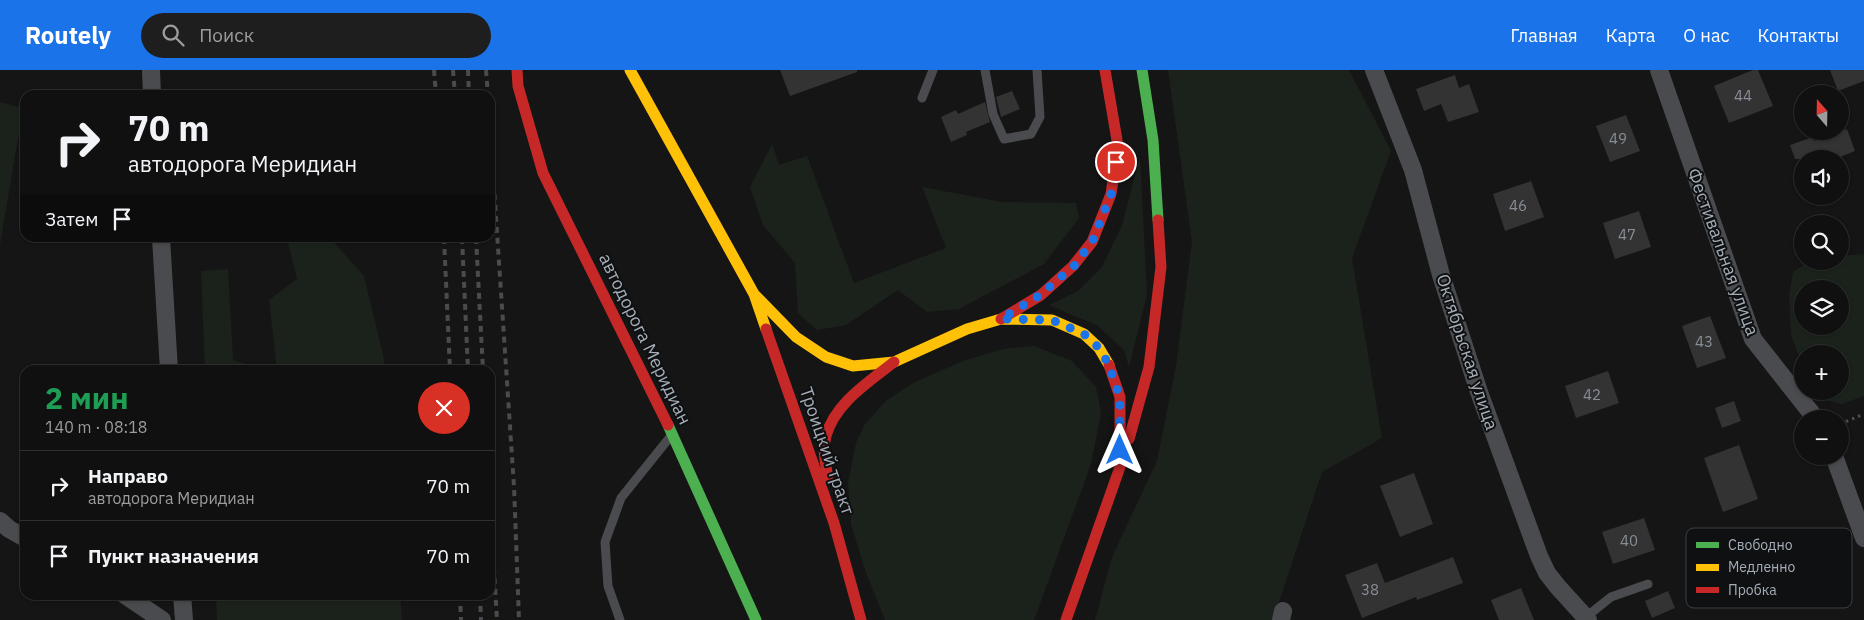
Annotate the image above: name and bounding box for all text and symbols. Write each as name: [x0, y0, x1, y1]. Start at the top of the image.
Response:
search box: [141, 13, 491, 58]
text: Routely: [25, 19, 111, 51]
icon: search: [159, 21, 187, 49]
text: Поиск: [199, 23, 254, 47]
text: Главная: [1510, 24, 1578, 47]
text: Карта: [1606, 24, 1655, 47]
text: О нас: [1683, 24, 1730, 47]
text: Контакты: [1758, 24, 1839, 47]
north arrow: [1794, 85, 1849, 140]
map controls: [1794, 85, 1849, 465]
house number: 44: [1734, 86, 1752, 105]
text: 70 m: [128, 105, 210, 151]
icon: right: [45, 110, 110, 175]
house number: 49: [1609, 129, 1627, 148]
pin: [1095, 141, 1137, 183]
icon: arrive: [1102, 148, 1130, 176]
text: автодорога Меридиан: [128, 149, 357, 178]
button: sound: [1794, 150, 1849, 205]
street label: Фестивальная улица: [1682, 165, 1765, 339]
house number: 46: [1509, 196, 1527, 215]
icon: arrive: [108, 205, 136, 233]
text: Затем: [45, 207, 98, 231]
button: search: [1794, 215, 1849, 270]
house number: 47: [1618, 225, 1636, 244]
street label: автодорога Меридиан: [594, 249, 697, 428]
street label: Октябрьская улица: [1431, 271, 1504, 433]
button: layers: [1794, 280, 1849, 335]
house number: 43: [1695, 332, 1713, 351]
button: +: [1794, 345, 1849, 400]
text: 2 мин: [45, 378, 129, 417]
button: close: [418, 382, 470, 434]
street label: Троицкий тракт: [795, 384, 860, 518]
house number: 42: [1583, 385, 1601, 404]
button: −: [1794, 410, 1849, 465]
text: 140 m · 08:18: [45, 417, 147, 437]
position arrow: [1093, 423, 1145, 475]
text: Направо: [88, 464, 168, 488]
icon: right: [45, 472, 73, 500]
text: 70 m: [426, 474, 470, 498]
text: автодорога Меридиан: [88, 488, 255, 508]
legend: [1686, 528, 1852, 608]
house number: 40: [1620, 531, 1638, 550]
text: Свободно: [1728, 536, 1793, 554]
icon: arrive: [45, 542, 73, 570]
text: Пункт назначения: [88, 544, 259, 568]
text: 70 m: [426, 544, 470, 568]
text: Медленно: [1728, 558, 1796, 576]
house number: 38: [1361, 580, 1379, 599]
text: Пробка: [1728, 581, 1777, 599]

